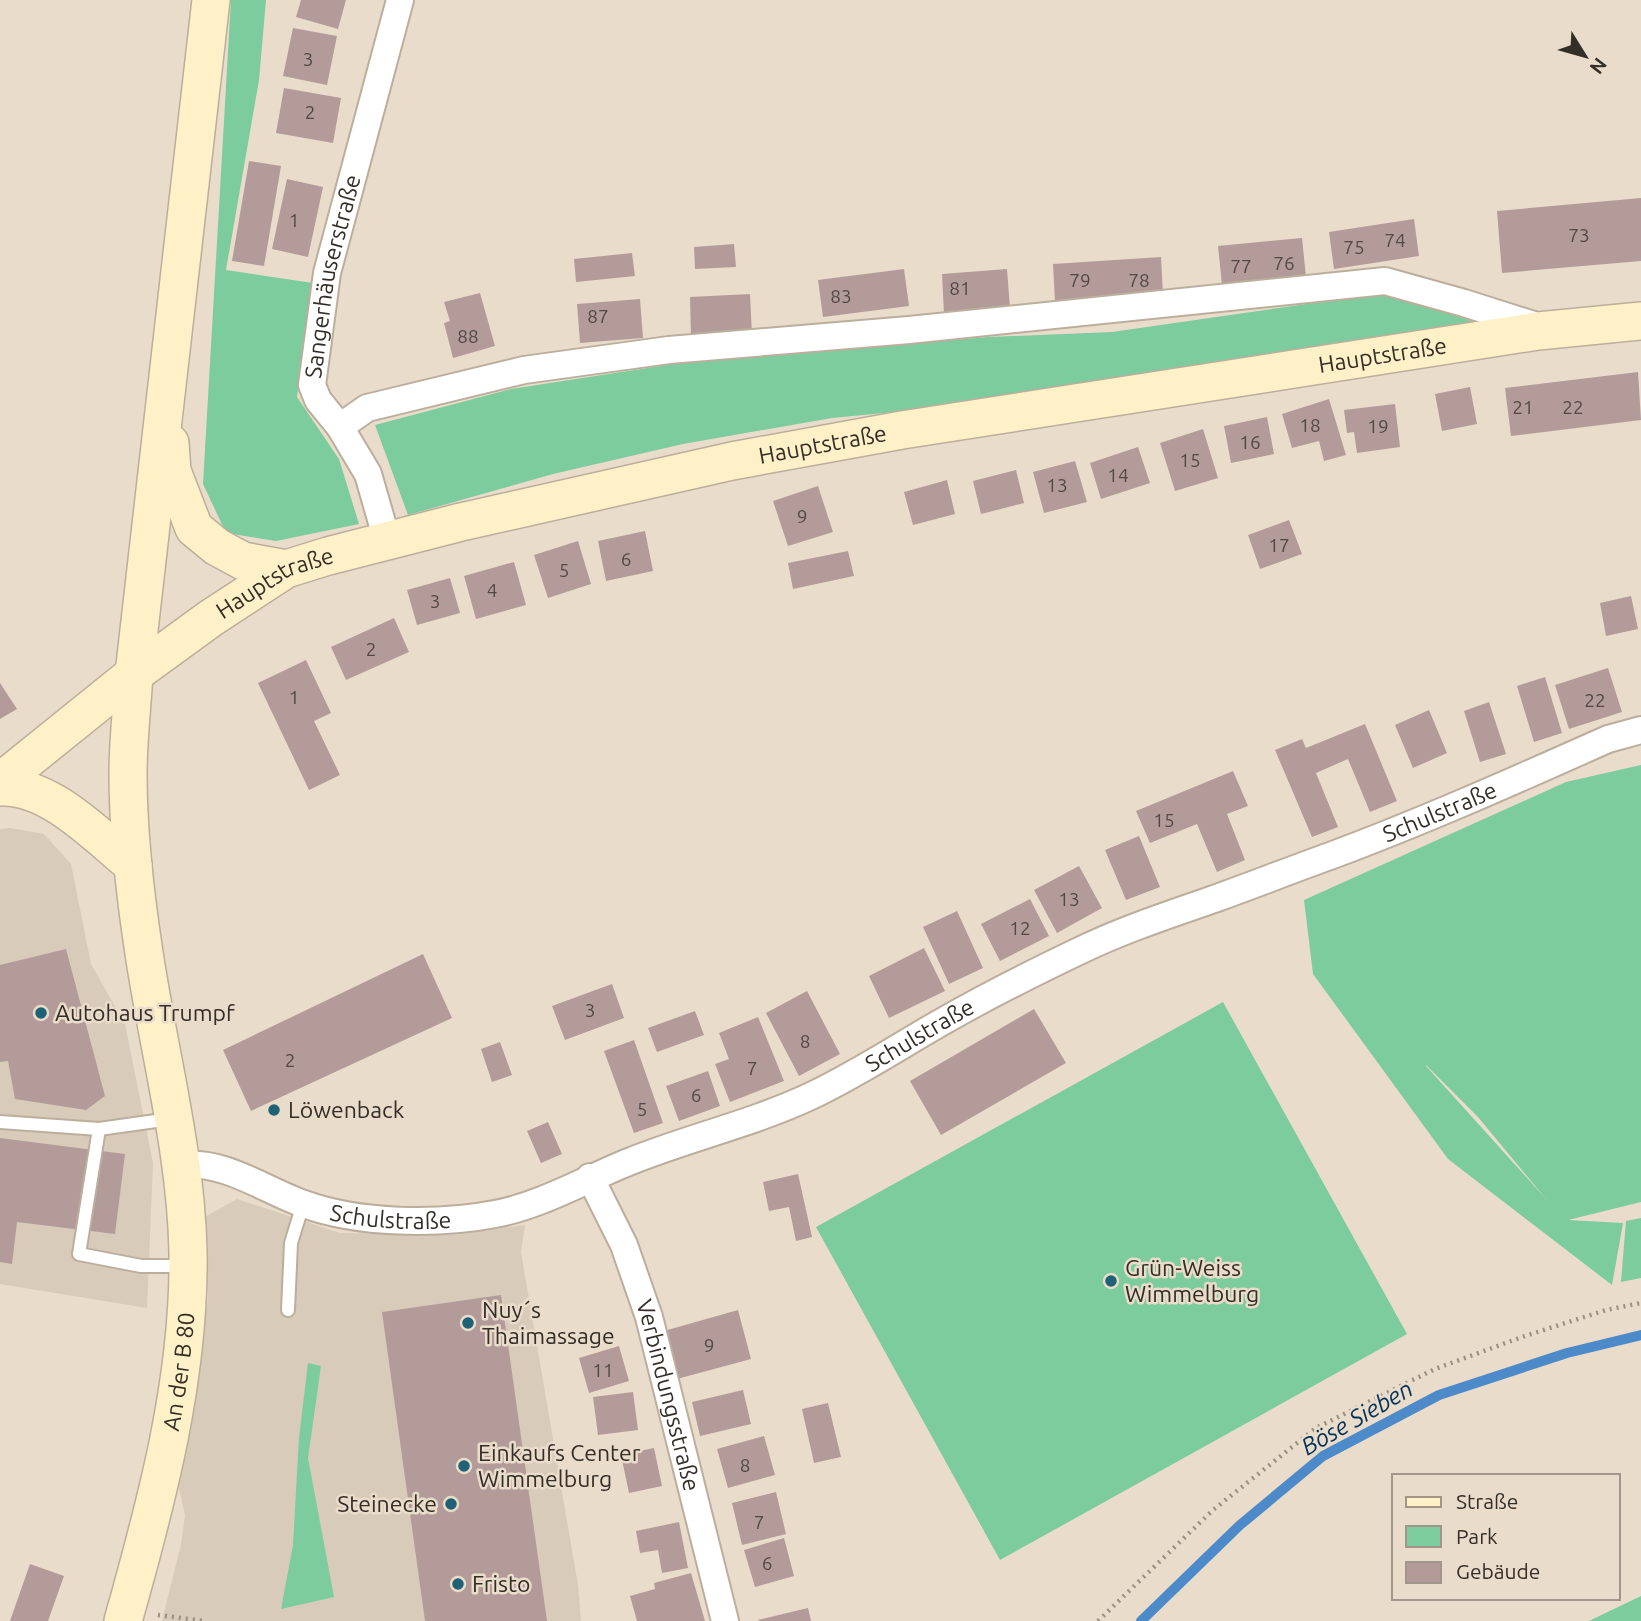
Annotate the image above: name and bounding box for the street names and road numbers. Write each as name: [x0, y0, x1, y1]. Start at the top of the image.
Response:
street label: Sangerhäuserstraße: [300, 172, 365, 380]
street label: Hauptstraße: [1316, 332, 1448, 377]
street label: Hauptstraße: [756, 420, 889, 468]
street label: Hauptstraße: [211, 542, 336, 623]
street label: Schulstraße: [1379, 777, 1500, 846]
street label: Schulstraße: [861, 994, 978, 1076]
street label: Schulstraße: [328, 1199, 452, 1233]
street label: Verbindungsstraße: [632, 1296, 705, 1494]
street label: An der B 80: [158, 1311, 198, 1433]

